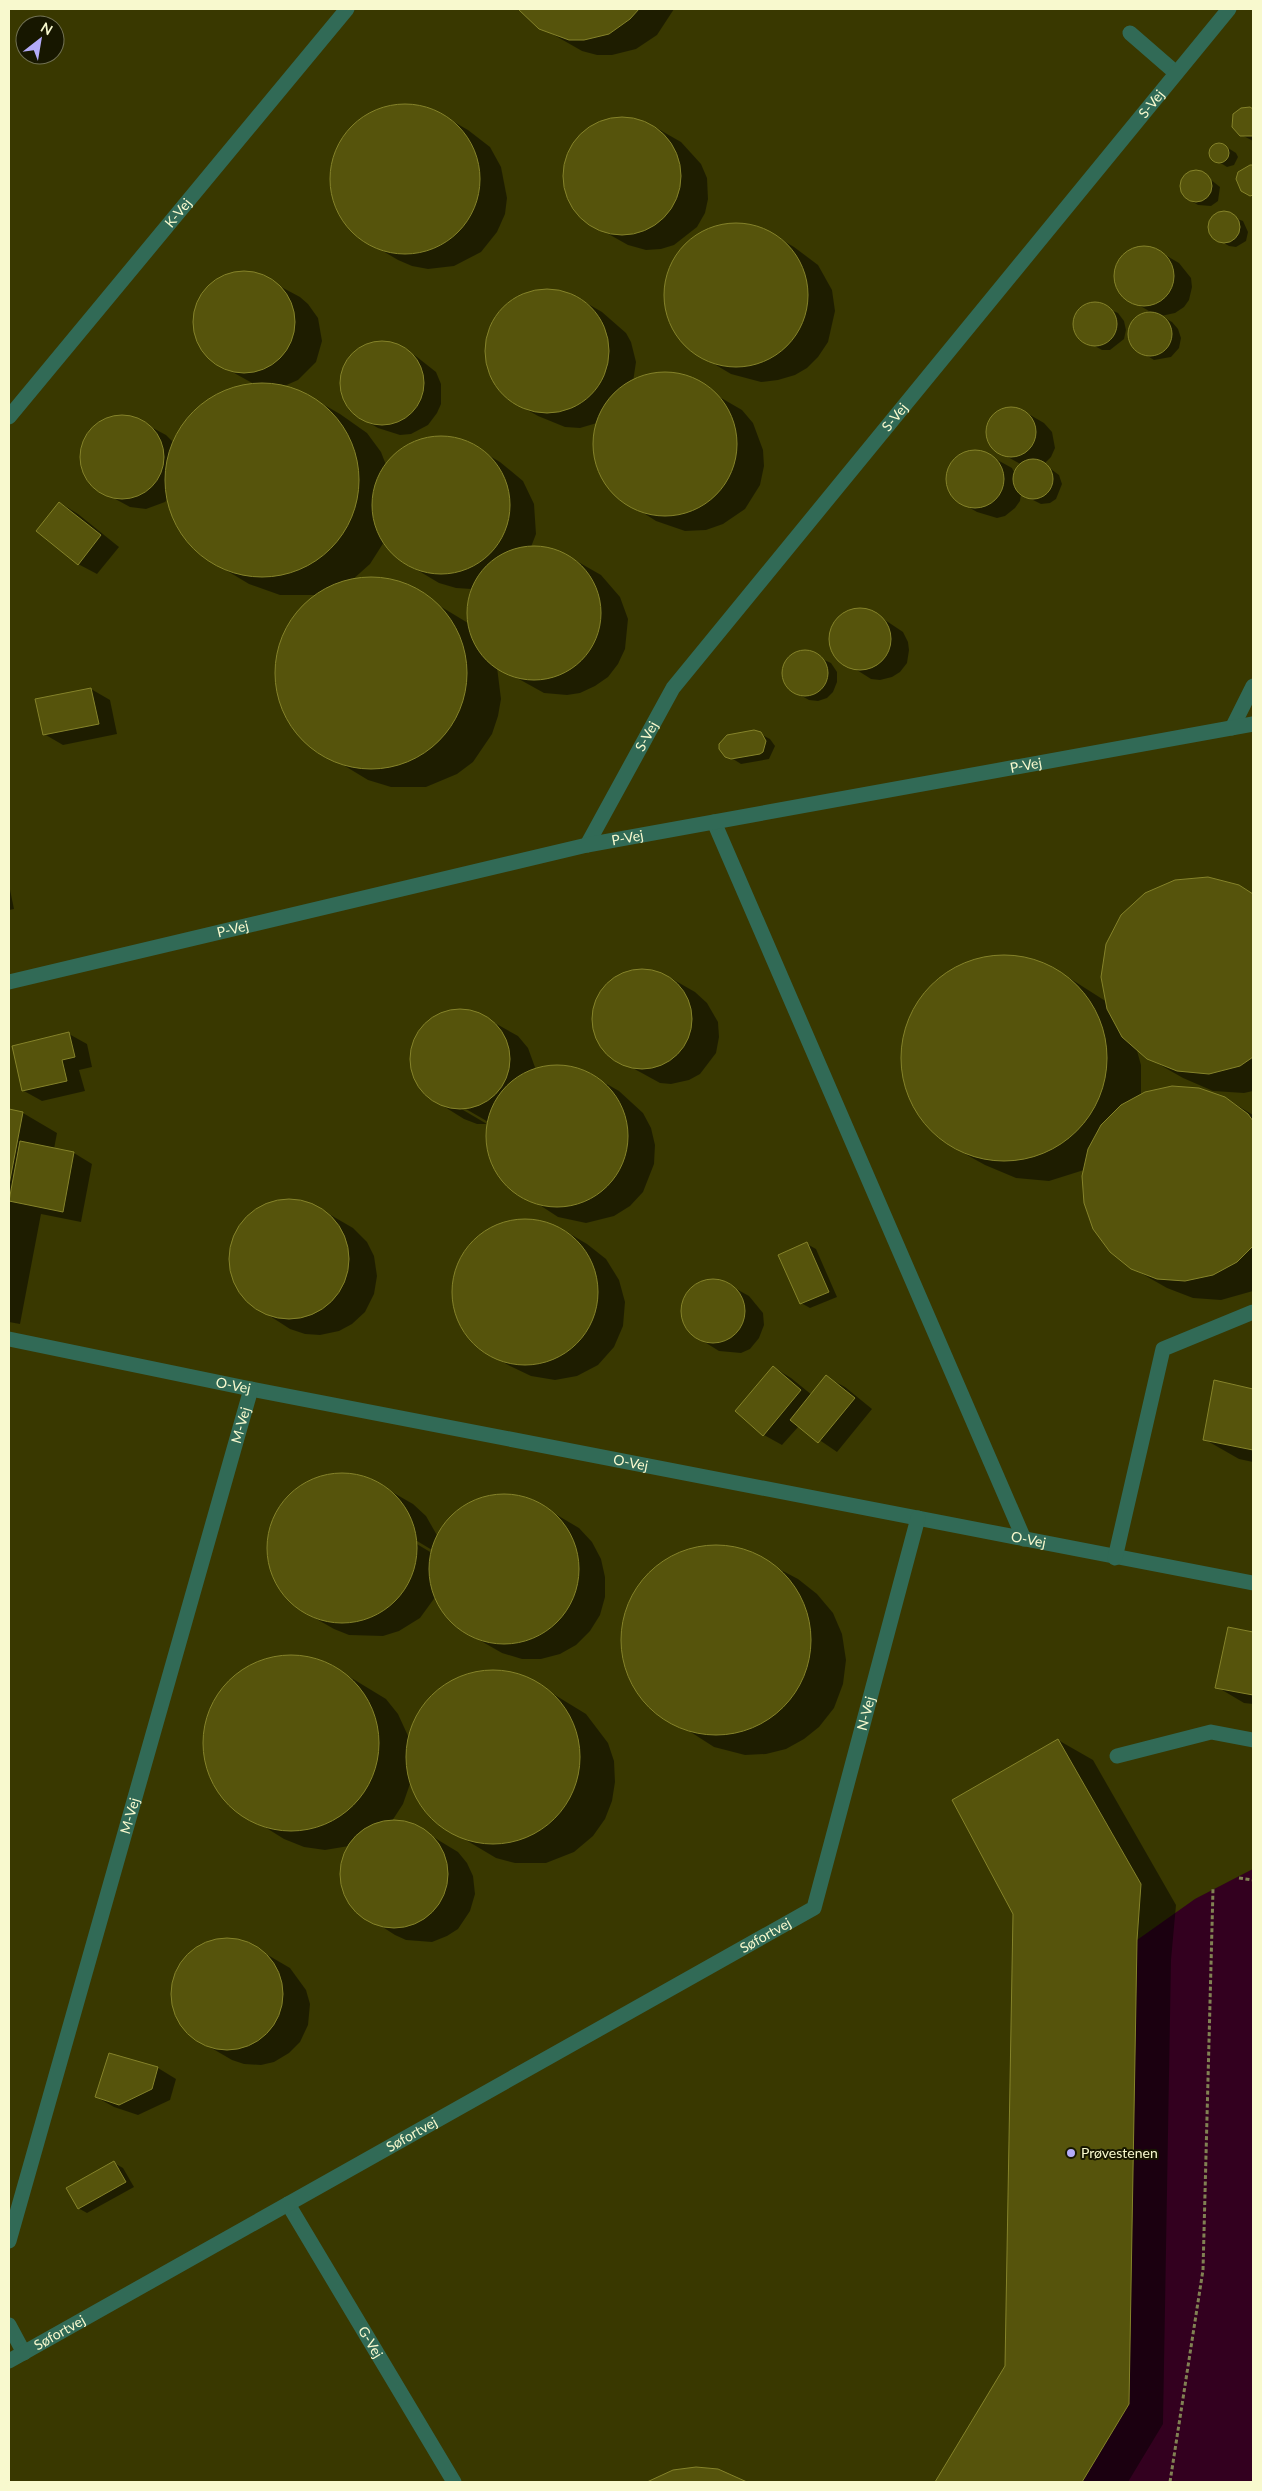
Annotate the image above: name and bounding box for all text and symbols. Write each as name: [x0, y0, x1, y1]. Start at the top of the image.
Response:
north arrow: [15, 15, 65, 65]
text: N: [38, 18, 56, 38]
street label: S-Vej: [1134, 86, 1168, 121]
street label: K-Vej: [161, 195, 195, 231]
street label: S-Vej: [878, 399, 911, 435]
street label: S-Vej: [631, 718, 661, 754]
street label: P-Vej: [1008, 754, 1043, 776]
street label: P-Vej: [610, 826, 645, 848]
street label: P-Vej: [215, 916, 250, 940]
street label: O-Vej: [214, 1373, 252, 1397]
street label: M-Vej: [227, 1405, 253, 1445]
street label: O-Vej: [612, 1450, 650, 1474]
street label: O-Vej: [1010, 1527, 1047, 1551]
street label: N-Vej: [853, 1694, 878, 1732]
street label: M-Vej: [116, 1796, 143, 1836]
street label: Søfortvej: [737, 1914, 794, 1956]
street label: Søfortvej: [383, 2113, 440, 2155]
place label: Prøvestenen: [1081, 2144, 1158, 2161]
marker: Prøvestenen: [1065, 2147, 1077, 2159]
street label: Søfortvej: [31, 2311, 88, 2353]
street label: G-Vej: [355, 2323, 387, 2361]

